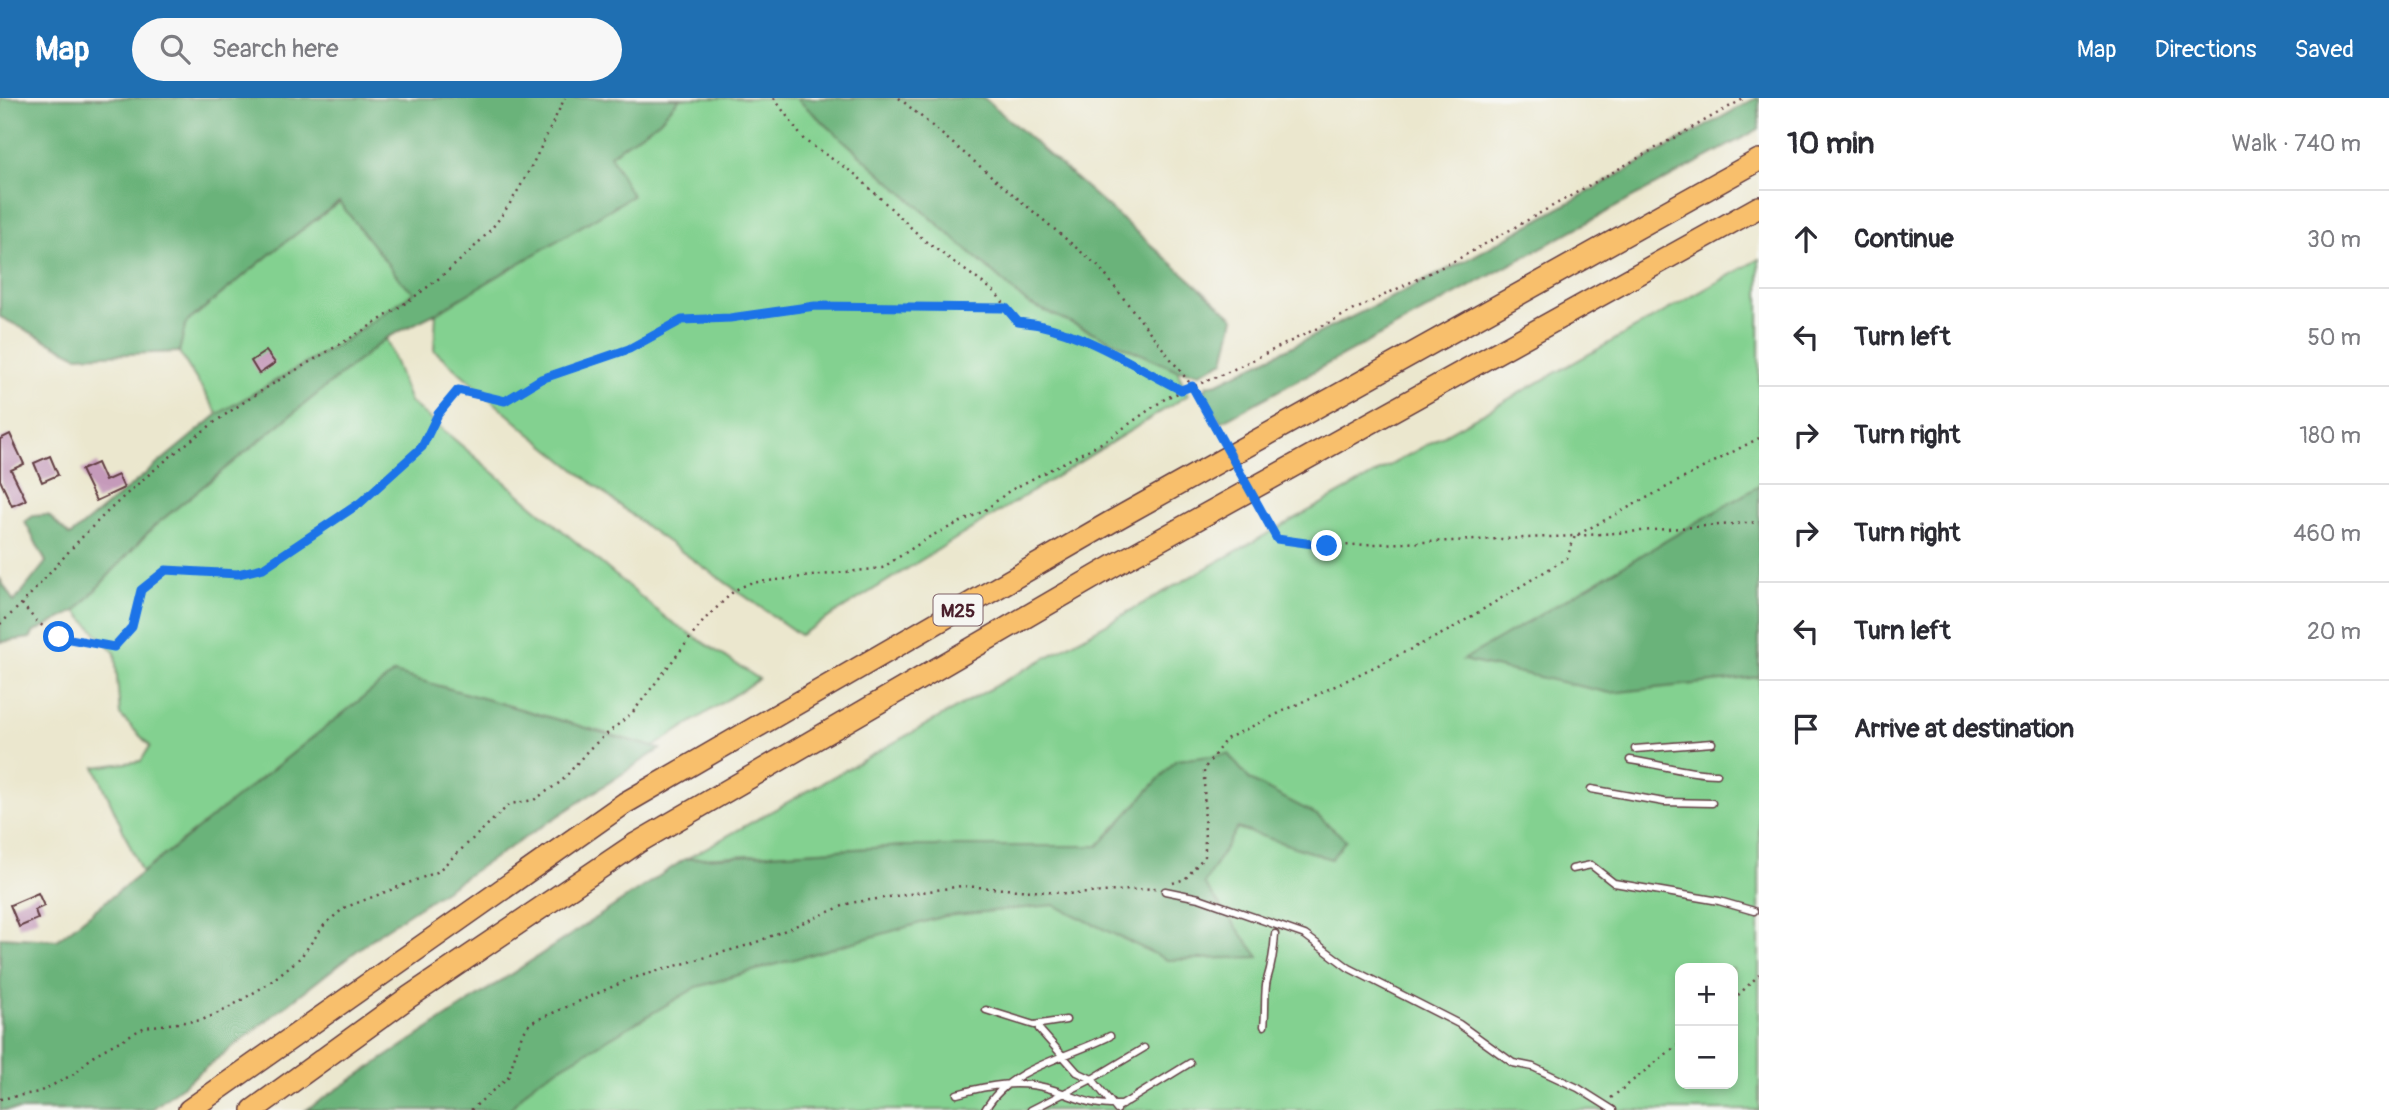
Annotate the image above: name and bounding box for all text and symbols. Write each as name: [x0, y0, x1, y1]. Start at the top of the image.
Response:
search box: [132, 18, 622, 81]
text: Map: [35, 29, 90, 70]
icon: search: [156, 30, 194, 68]
text: Search here: [212, 33, 339, 65]
text: Map: [2077, 35, 2117, 64]
text: Directions: [2155, 35, 2256, 64]
text: Saved: [2294, 35, 2354, 64]
text: 10 min: [1787, 125, 1874, 162]
text: Walk · 740 m: [2232, 129, 2361, 158]
icon: ahead: [1787, 220, 1825, 258]
text: Continue: [1854, 223, 1954, 255]
text: 30 m: [2307, 225, 2361, 254]
icon: left: [1787, 318, 1825, 356]
text: Turn left: [1854, 321, 1950, 353]
text: 50 m: [2307, 323, 2361, 352]
icon: right: [1787, 416, 1825, 454]
text: Turn right: [1854, 419, 1960, 451]
text: 180 m: [2299, 421, 2361, 450]
icon: right: [1787, 514, 1825, 552]
text: Turn right: [1854, 517, 1960, 549]
text: 460 m: [2293, 519, 2361, 548]
route end: [1311, 530, 1342, 561]
road number: M25: [934, 594, 982, 625]
icon: left: [1787, 612, 1825, 650]
text: Turn left: [1854, 615, 1950, 647]
text: 20 m: [2307, 617, 2361, 646]
route start: [43, 621, 74, 652]
icon: arrive: [1787, 710, 1825, 748]
text: Arrive at destination: [1854, 713, 2074, 745]
map controls: [1675, 963, 1738, 1089]
button: +: [1675, 963, 1738, 1026]
button: −: [1675, 1026, 1738, 1089]

